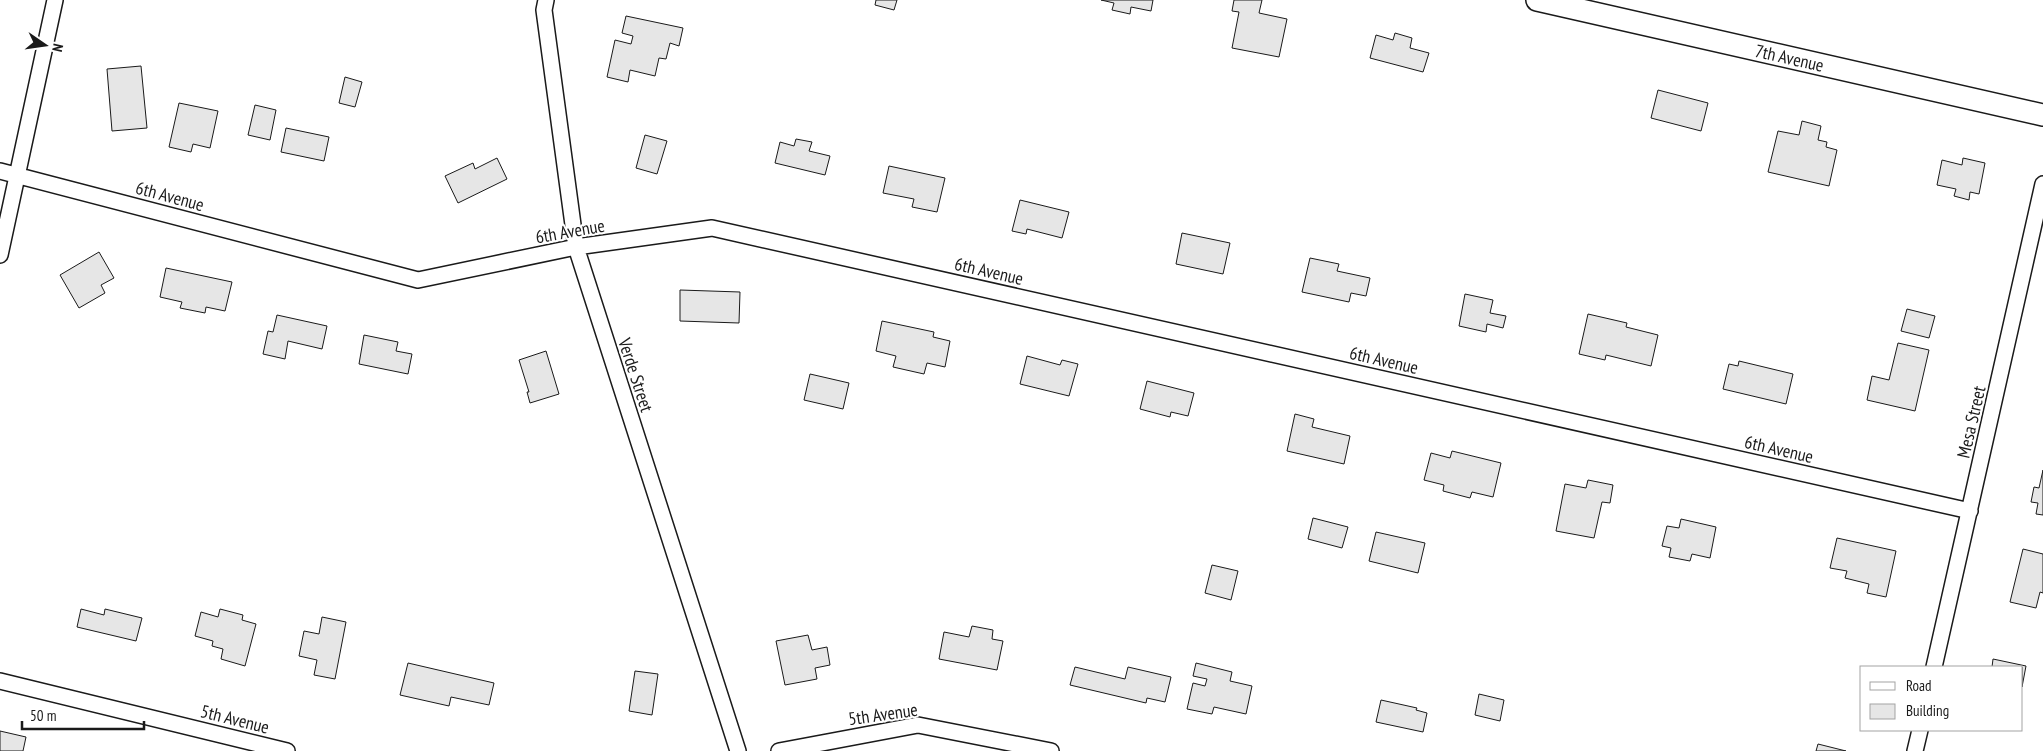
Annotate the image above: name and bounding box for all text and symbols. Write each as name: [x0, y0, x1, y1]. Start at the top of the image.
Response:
north arrow: [20, 20, 70, 70]
street label: 7th Avenue: [1753, 38, 1826, 76]
text: N: [48, 42, 67, 54]
street label: 6th Avenue: [133, 176, 207, 216]
street label: 6th Avenue: [534, 214, 606, 248]
street label: 6th Avenue: [952, 252, 1026, 290]
street label: Verde Street: [613, 334, 659, 415]
street label: 6th Avenue: [1347, 341, 1421, 379]
street label: Mesa Street: [1952, 384, 1990, 460]
street label: 6th Avenue: [1742, 430, 1816, 468]
legend: [1860, 666, 2023, 731]
text: Road: [1906, 676, 1932, 695]
scale bar: [22, 698, 145, 730]
street label: 5th Avenue: [847, 698, 919, 730]
street label: 5th Avenue: [198, 699, 272, 739]
text: Building: [1906, 701, 1949, 720]
text: 50 m: [30, 706, 56, 725]

